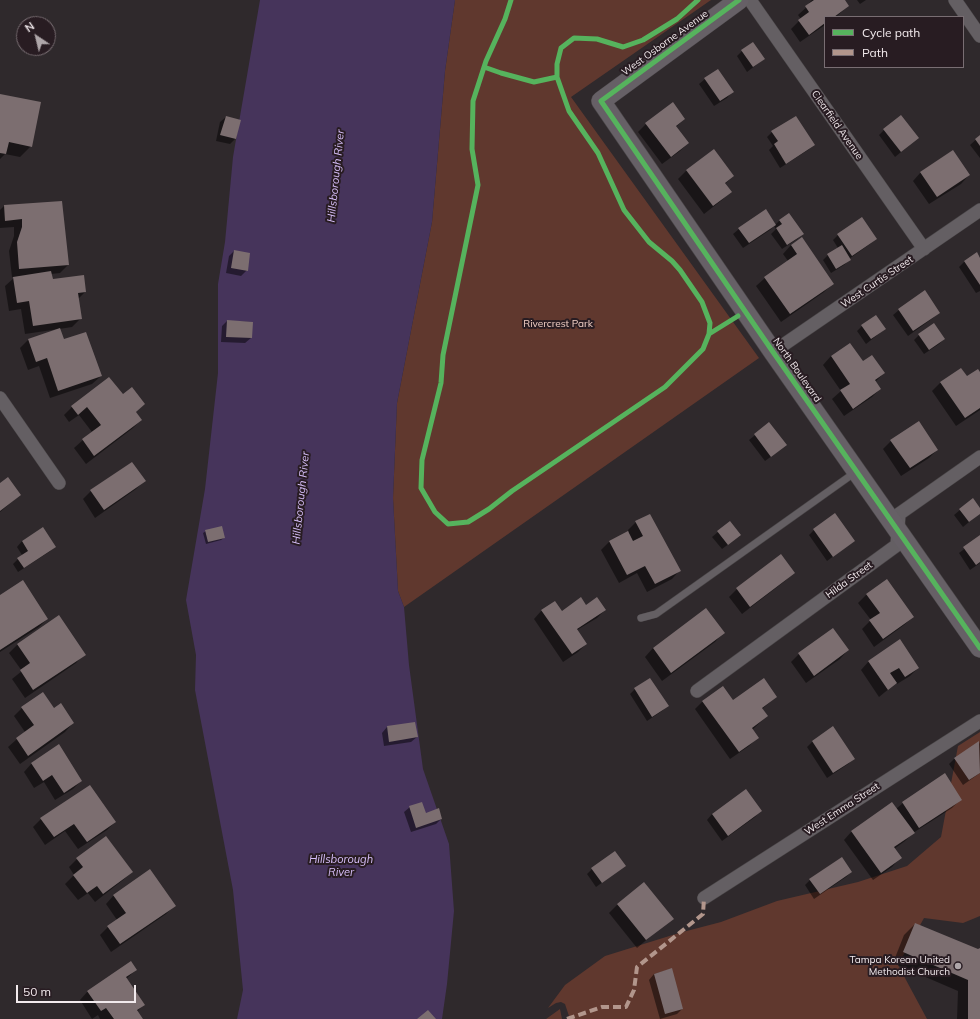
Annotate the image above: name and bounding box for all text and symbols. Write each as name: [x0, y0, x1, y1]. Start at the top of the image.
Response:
street label: West Osborne Avenue: [620, 8, 710, 78]
north arrow: [16, 16, 56, 56]
legend: [824, 16, 964, 68]
text: N: [22, 19, 37, 35]
text: Cycle path: [862, 25, 920, 40]
text: Path: [862, 45, 888, 60]
street label: Clearfield Avenue: [809, 88, 865, 162]
water label: Hillsborough River: [325, 129, 347, 223]
street label: West Curtis Street: [839, 253, 915, 311]
park label: Rivercrest Park: [523, 318, 593, 330]
street label: North Boulevard: [770, 335, 824, 405]
water label: Hillsborough River: [290, 451, 312, 545]
street label: Hilda Street: [823, 559, 875, 601]
street label: West Emma Street: [802, 780, 882, 838]
water label: Hillsborough River: [309, 853, 373, 879]
place label: Tampa Korean United Methodist Church: [849, 954, 950, 978]
marker: Tampa Korean United Methodist Church: [953, 961, 963, 971]
scale bar: [18, 977, 138, 1003]
text: 50 m: [23, 984, 51, 999]

